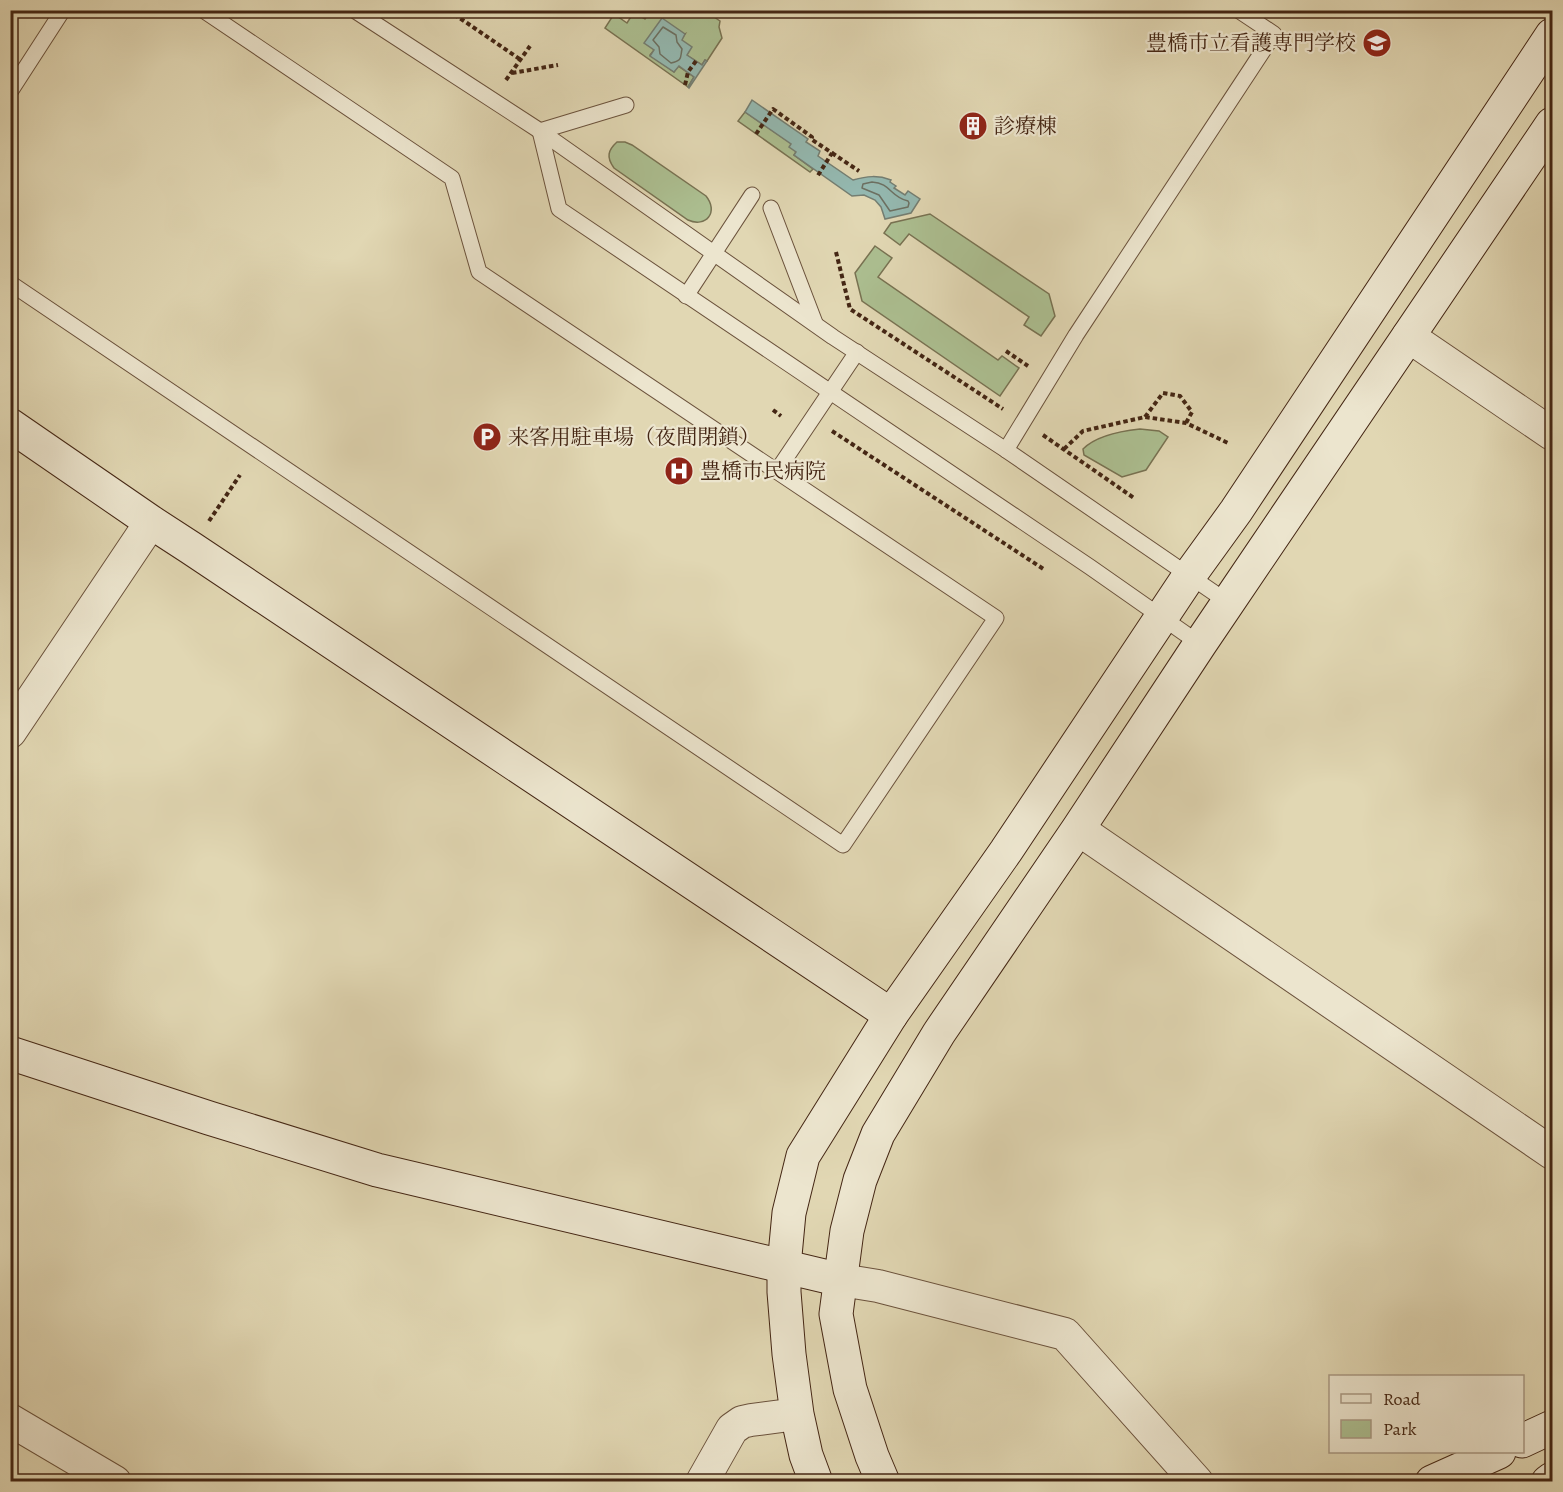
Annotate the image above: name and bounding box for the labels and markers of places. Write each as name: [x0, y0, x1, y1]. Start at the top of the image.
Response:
school or university icon: 豊橋市立看護専門学校: [1361, 27, 1393, 59]
place label: 豊橋市立看護専門学校: [1146, 29, 1356, 57]
building icon: 診療棟: [957, 110, 989, 142]
place label: 診療棟: [994, 112, 1057, 140]
parking icon: 来客用駐車場（夜間閉鎖）: [471, 421, 503, 453]
place label: 来客用駐車場（夜間閉鎖）: [508, 423, 760, 451]
hospital icon: 豊橋市民病院: [663, 455, 695, 487]
place label: 豊橋市民病院: [700, 457, 826, 485]

